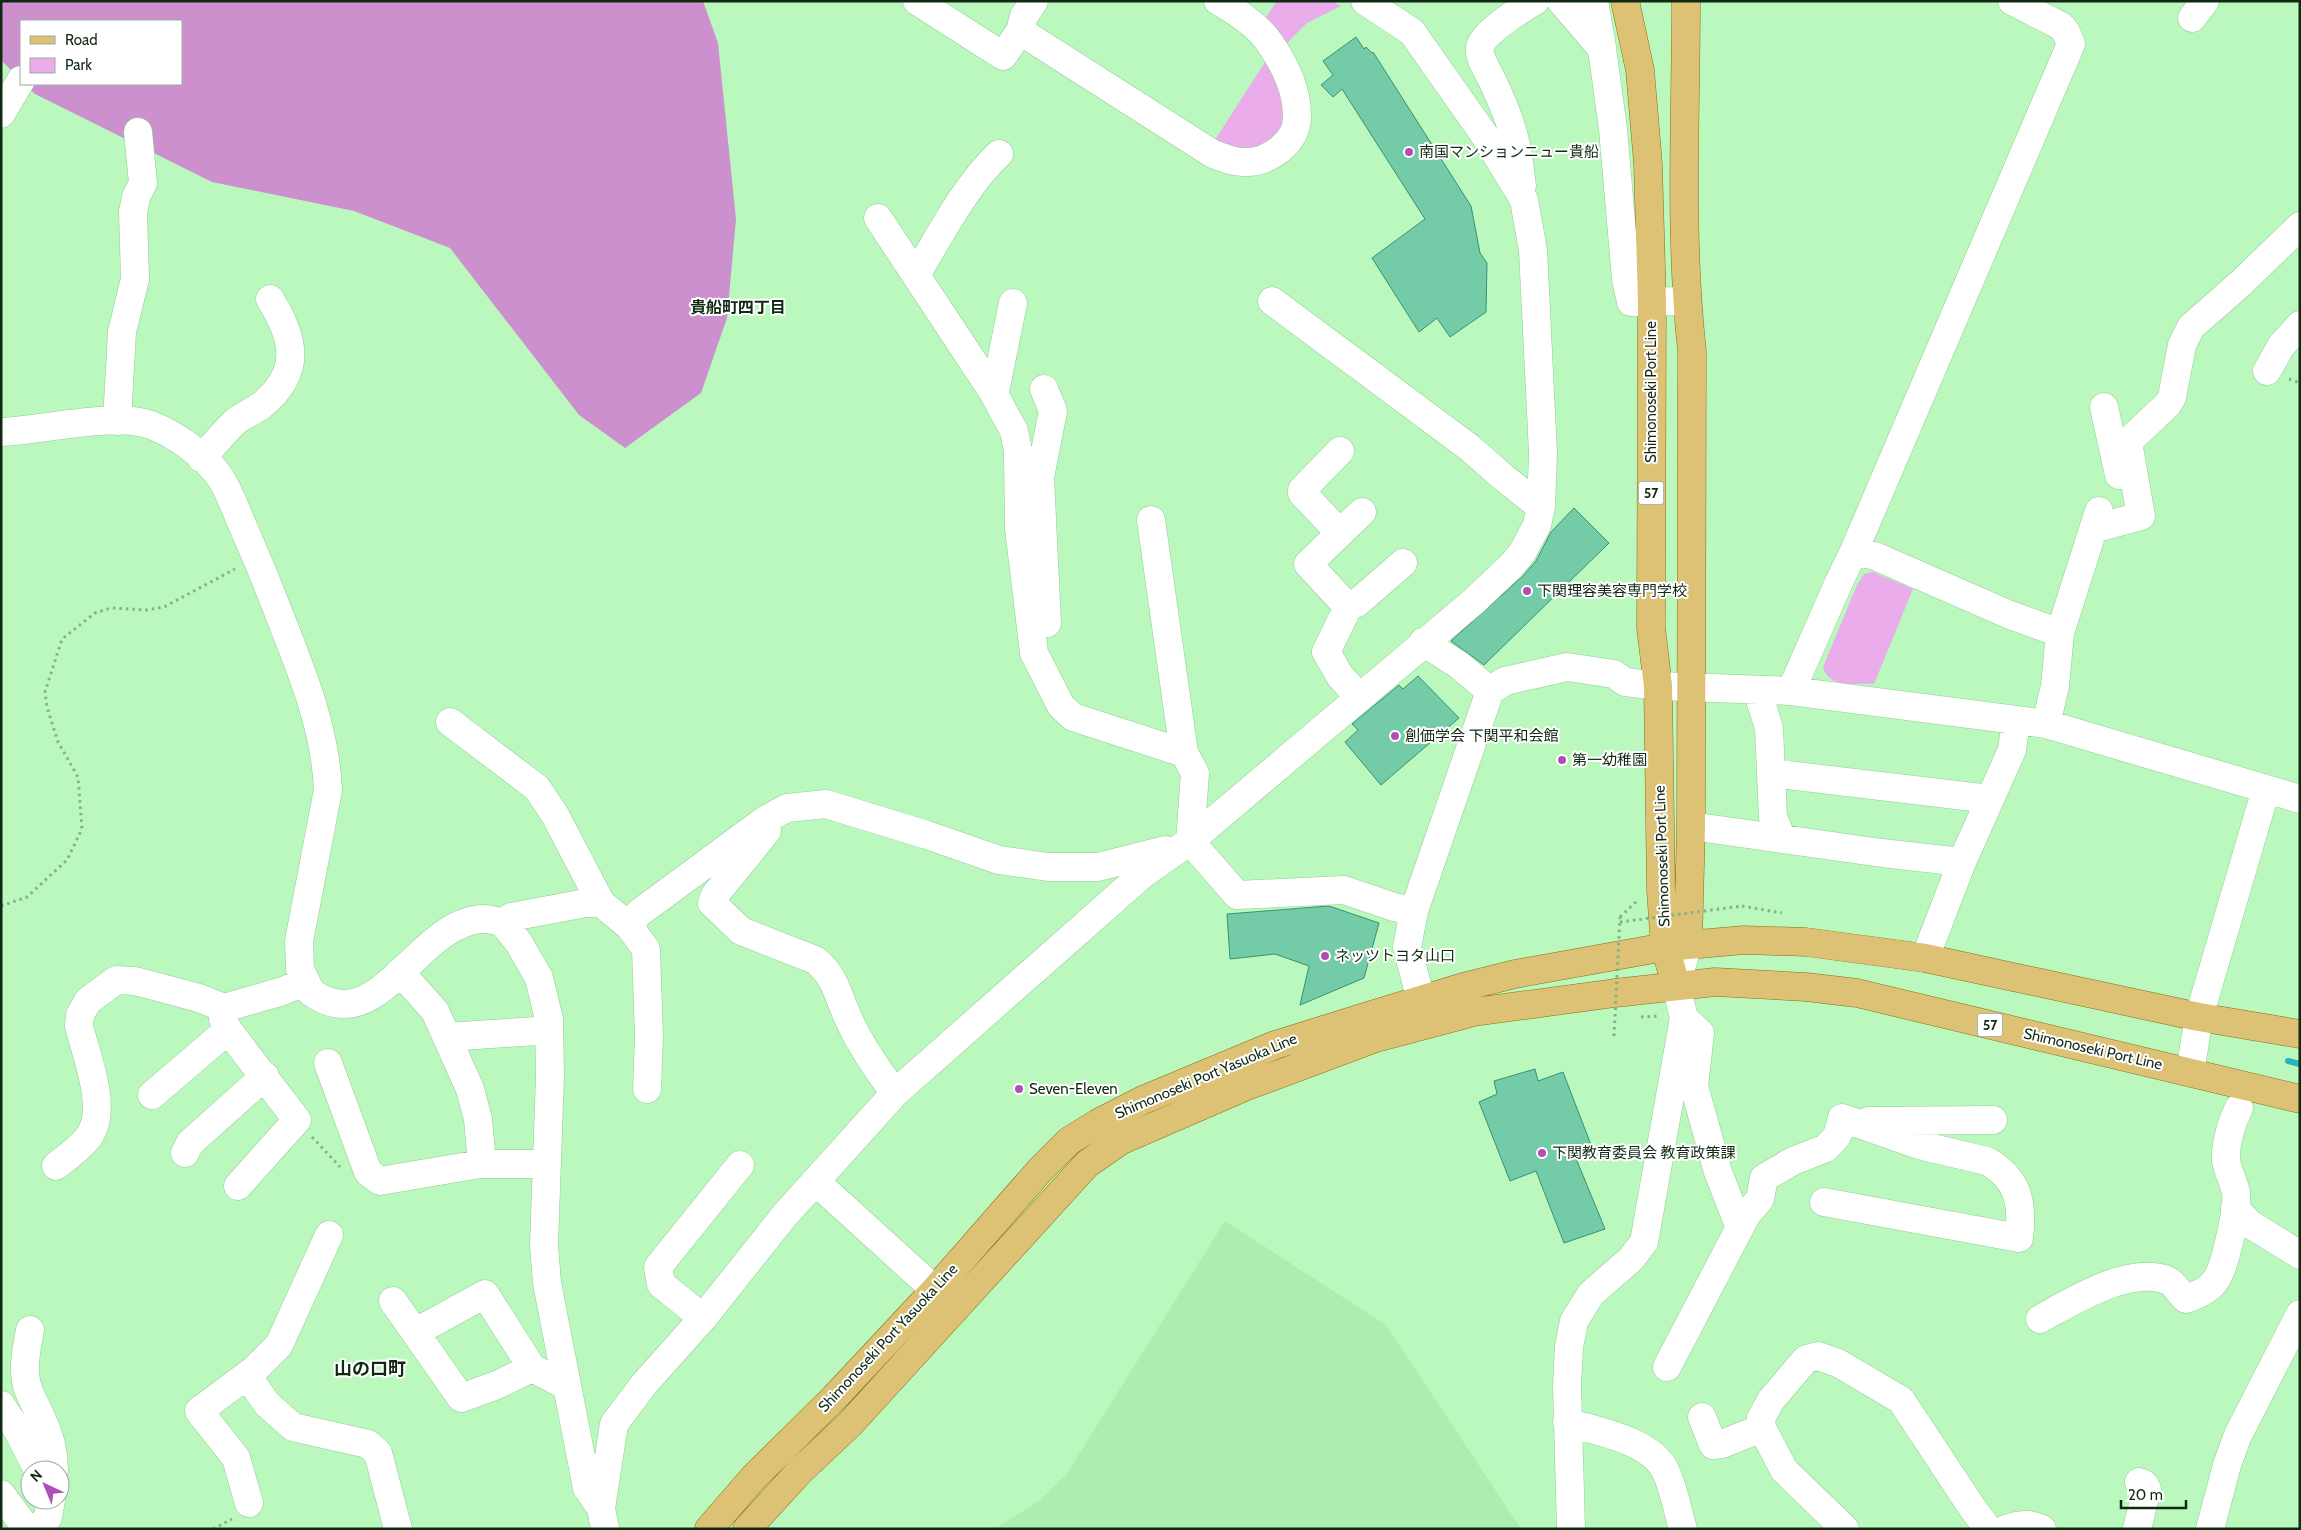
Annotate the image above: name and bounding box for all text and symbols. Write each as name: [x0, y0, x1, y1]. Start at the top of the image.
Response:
legend: [20, 20, 182, 85]
text: Road: [65, 31, 98, 49]
text: Park: [65, 56, 92, 74]
place label: 南国マンションニュー貴船: [1419, 143, 1599, 161]
marker: 南国マンションニュー貴船: [1403, 146, 1415, 158]
district label: 貴船町四丁目: [690, 298, 786, 317]
street label: Shimonoseki Port Line: [1642, 321, 1660, 463]
road number: 57: [1638, 482, 1664, 504]
place label: 下関理容美容専門学校: [1537, 582, 1687, 600]
marker: 下関理容美容専門学校: [1521, 585, 1533, 597]
place label: 創価学会 下関平和会館: [1405, 727, 1558, 745]
marker: 創価学会 下関平和会館: [1389, 730, 1401, 742]
place label: 第一幼稚園: [1572, 751, 1647, 769]
marker: 第一幼稚園: [1556, 754, 1568, 766]
street label: Shimonoseki Port Line: [1651, 785, 1673, 927]
place label: ネッツトヨタ山口: [1335, 947, 1455, 965]
marker: ネッツトヨタ山口: [1319, 950, 1331, 962]
road number: 57: [1978, 1014, 2002, 1036]
street label: Shimonoseki Port Line: [2022, 1024, 2164, 1074]
street label: Shimonoseki Port Yasuoka Line: [1112, 1029, 1300, 1123]
place label: Seven-Eleven: [1029, 1080, 1118, 1098]
marker: Seven-Eleven: [1013, 1083, 1025, 1095]
place label: 下関教育委員会 教育政策課: [1552, 1144, 1735, 1162]
marker: 下関教育委員会 教育政策課: [1536, 1147, 1548, 1159]
street label: Shimonoseki Port Yasuoka Line: [815, 1260, 962, 1416]
district label: 山の口町: [334, 1358, 406, 1380]
north arrow: [20, 1460, 70, 1510]
text: N: [26, 1466, 46, 1486]
scale bar: [2121, 1478, 2186, 1510]
text: 20 m: [2128, 1486, 2163, 1504]

